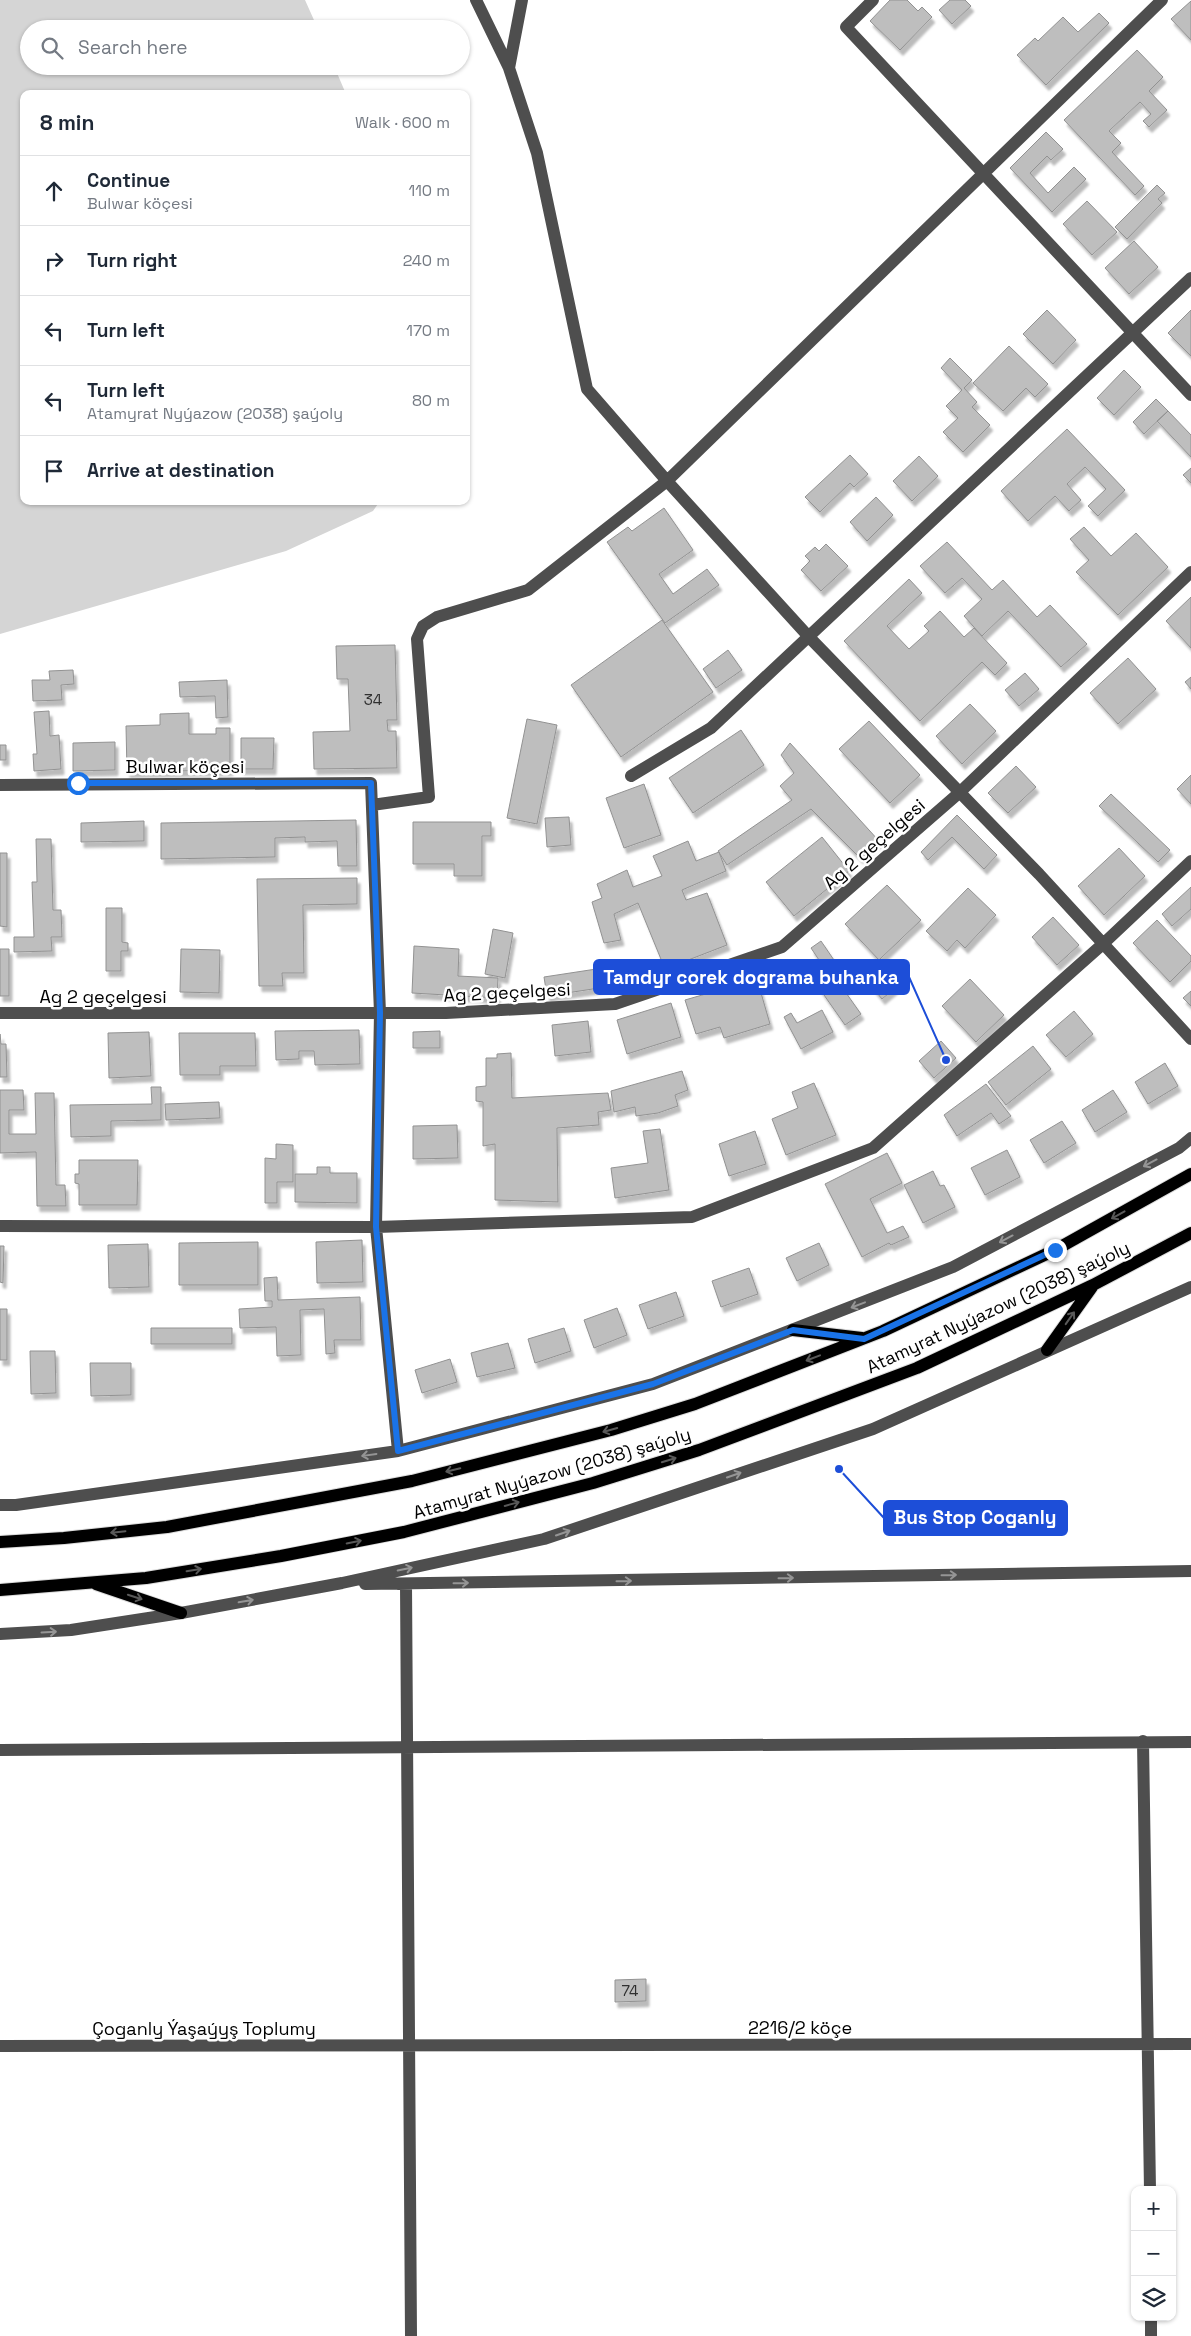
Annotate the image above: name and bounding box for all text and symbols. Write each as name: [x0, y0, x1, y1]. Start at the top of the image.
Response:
search box: [20, 20, 470, 75]
icon: search: [38, 34, 66, 62]
text: Search here: [78, 35, 188, 60]
text: 8 min: [40, 109, 94, 136]
text: Walk · 600 m: [355, 112, 450, 133]
text: Continue: [87, 168, 170, 193]
icon: ahead: [40, 177, 68, 205]
text: 110 m: [408, 180, 450, 201]
text: Bulwar köçesi: [87, 193, 193, 214]
icon: right: [40, 247, 68, 275]
text: Turn right: [87, 248, 177, 273]
text: 240 m: [403, 250, 450, 271]
icon: left: [40, 317, 68, 345]
text: Turn left: [87, 318, 165, 343]
text: 170 m: [406, 320, 450, 341]
text: Turn left: [87, 378, 165, 403]
icon: left: [40, 387, 68, 415]
text: 80 m: [412, 390, 450, 411]
text: Atamyrat Nyýazow (2038) şaýoly: [87, 403, 343, 424]
icon: arrive: [40, 457, 68, 485]
text: Arrive at destination: [87, 458, 275, 483]
house number: 34: [364, 690, 382, 709]
street label: Bulwar köçesi: [126, 755, 245, 778]
route start: [67, 772, 90, 795]
street label: Ag 2 geçelgesi: [818, 794, 930, 894]
callout: Tamdyr corek dograma buhanka: [594, 960, 909, 994]
text: Tamdyr corek dograma buhanka: [603, 965, 899, 990]
street label: Ag 2 geçelgesi: [443, 977, 571, 1007]
street label: Ag 2 geçelgesi: [39, 985, 167, 1008]
one-way arrow: [1143, 1159, 1158, 1169]
one-way arrow: [1111, 1211, 1126, 1220]
one-way arrow: [999, 1234, 1014, 1244]
street label: Atamyrat Nyýazow (2038) şaýoly: [863, 1236, 1133, 1378]
route end: [1044, 1239, 1067, 1262]
one-way arrow: [851, 1300, 866, 1310]
one-way arrow: [1065, 1311, 1075, 1325]
one-way arrow: [806, 1354, 821, 1364]
street label: Atamyrat Nyýazow (2038) şaýoly: [410, 1422, 694, 1524]
one-way arrow: [603, 1425, 619, 1435]
one-way arrow: [361, 1450, 377, 1460]
one-way arrow: [660, 1454, 676, 1464]
one-way arrow: [445, 1466, 461, 1476]
one-way arrow: [726, 1470, 742, 1480]
one-way arrow: [504, 1499, 520, 1508]
callout: Bus Stop Coganly: [884, 1501, 1067, 1535]
text: Bus Stop Coganly: [894, 1505, 1056, 1530]
one-way arrow: [110, 1527, 126, 1537]
one-way arrow: [555, 1527, 571, 1537]
one-way arrow: [346, 1536, 362, 1546]
one-way arrow: [397, 1564, 413, 1574]
one-way arrow: [186, 1565, 202, 1575]
one-way arrow: [940, 1570, 956, 1580]
one-way arrow: [778, 1573, 794, 1583]
one-way arrow: [615, 1576, 631, 1585]
one-way arrow: [452, 1578, 469, 1588]
one-way arrow: [126, 1593, 142, 1603]
one-way arrow: [237, 1595, 253, 1605]
one-way arrow: [40, 1627, 56, 1636]
house number: 74: [622, 1981, 638, 2000]
street label: 2216/2 köçe: [748, 2016, 852, 2039]
street label: Çoganly Ýaşaýyş Toplumy: [92, 2017, 316, 2040]
map controls: [1131, 2186, 1176, 2321]
button: +: [1131, 2186, 1176, 2231]
button: −: [1131, 2231, 1176, 2276]
button: layers: [1131, 2276, 1176, 2321]

